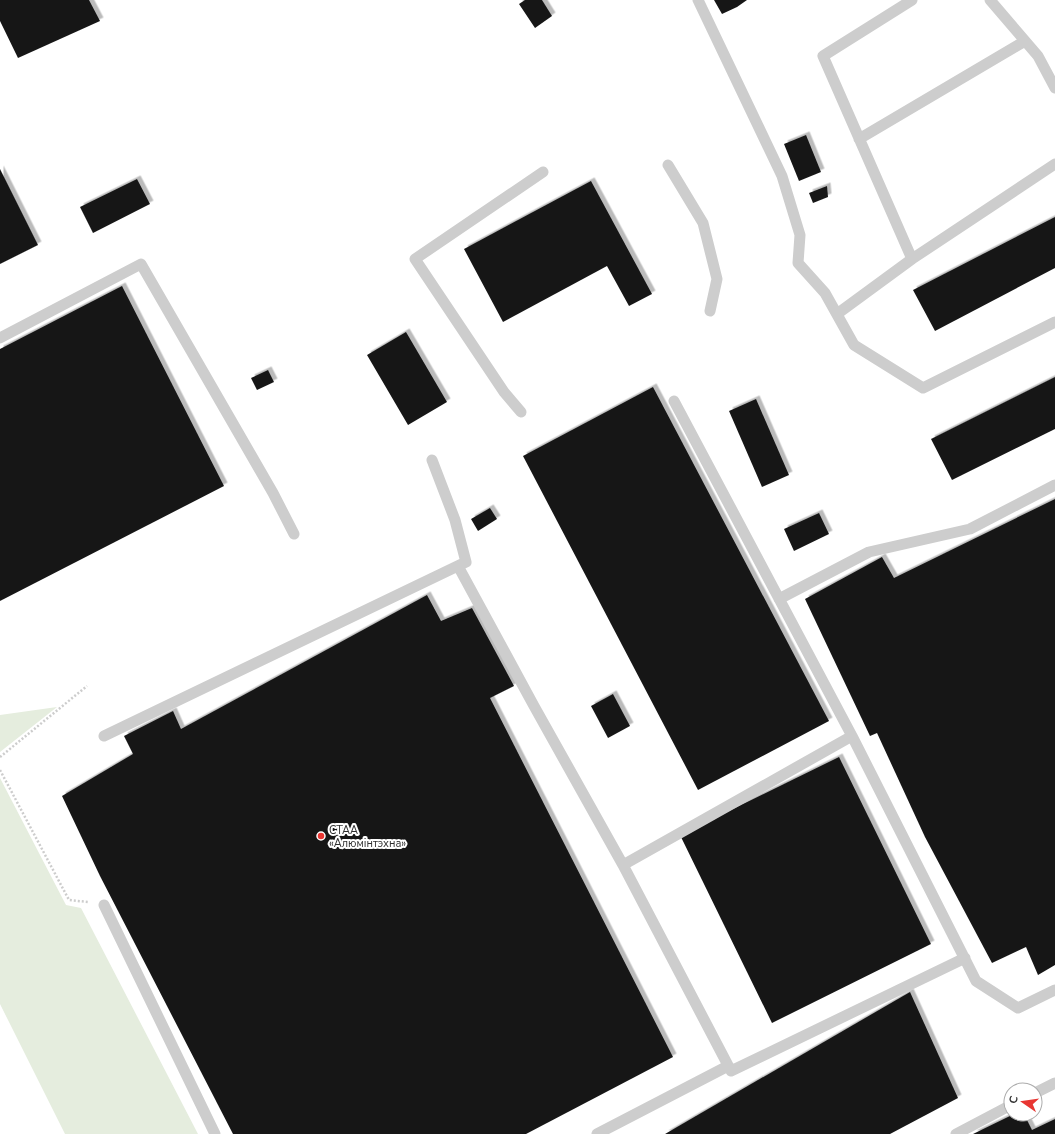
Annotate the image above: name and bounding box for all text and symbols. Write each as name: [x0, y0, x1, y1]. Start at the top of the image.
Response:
place label: СТАА «Алюмінтэхна»: [329, 823, 406, 851]
marker: СТАА «Алюмінтэхна»: [316, 831, 326, 841]
north arrow: [1003, 1082, 1043, 1122]
text: С: [1006, 1094, 1022, 1105]

